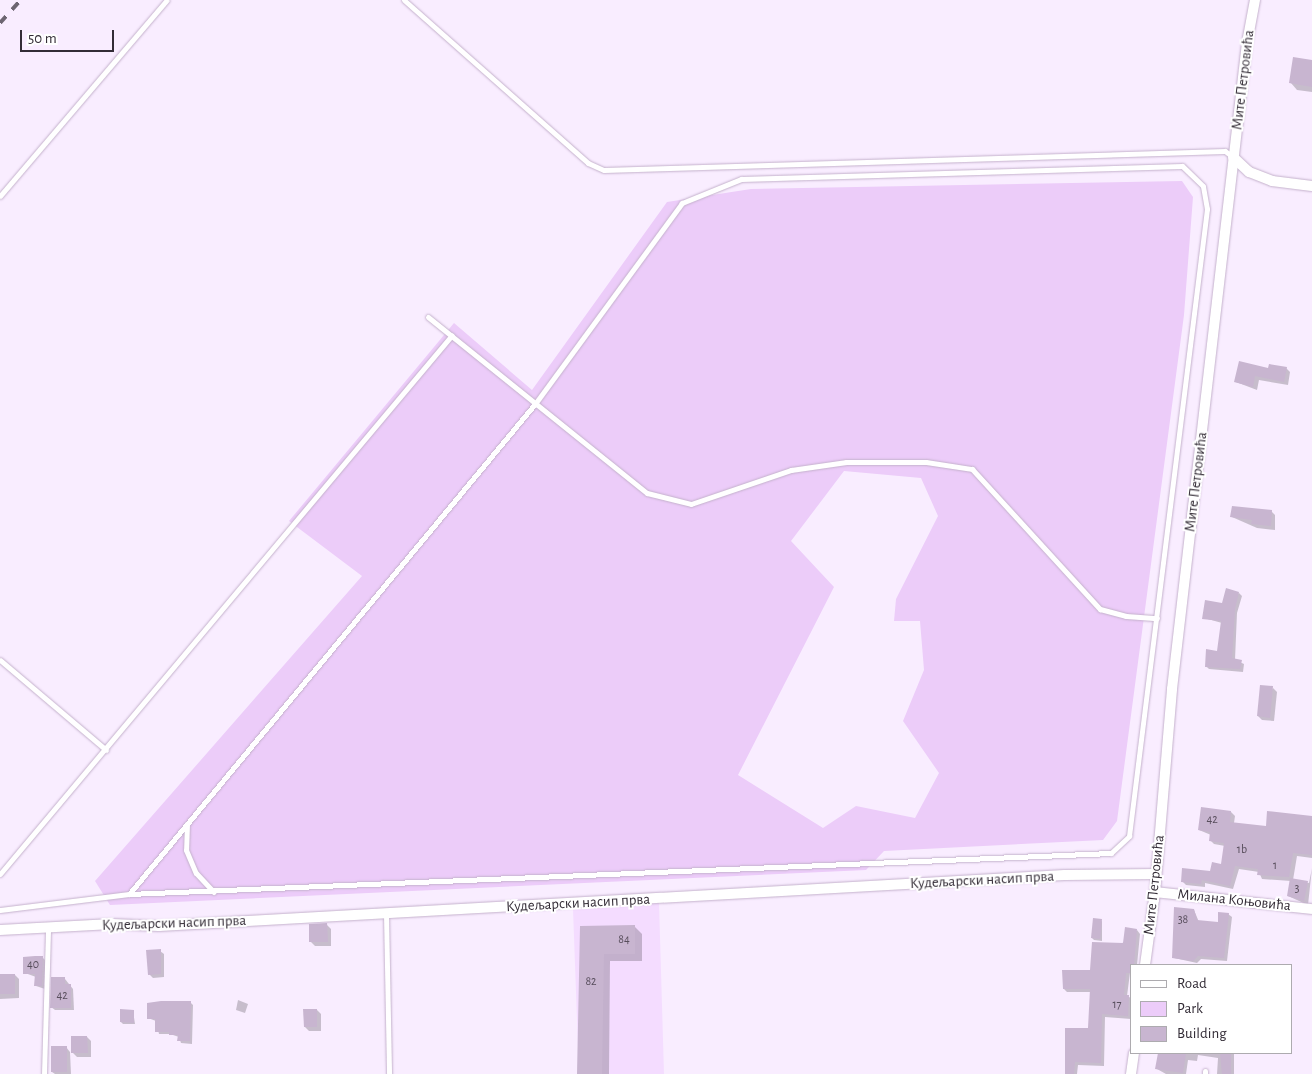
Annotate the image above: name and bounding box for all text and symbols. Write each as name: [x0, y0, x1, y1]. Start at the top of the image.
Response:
scale bar: [22, 20, 116, 52]
street label: Мите Петровића: [1228, 29, 1258, 131]
text: 50 m: [28, 31, 57, 46]
street label: Мите Петровића: [1181, 431, 1211, 533]
house number: 42: [1206, 813, 1218, 827]
street label: Мите Петровића: [1140, 834, 1168, 936]
house number: 1b: [1237, 843, 1247, 857]
house number: 1: [1273, 859, 1277, 873]
street label: Кудељарски насип прва: [909, 867, 1055, 893]
house number: 3: [1295, 882, 1299, 896]
street label: Милана Коњовића: [1176, 885, 1292, 915]
street label: Кудељарски насип прва: [505, 890, 651, 916]
street label: Кудељарски насип прва: [102, 911, 246, 935]
house number: 38: [1178, 913, 1188, 927]
house number: 84: [618, 933, 630, 947]
house number: 40: [27, 958, 39, 972]
legend: [1130, 964, 1292, 1054]
house number: 82: [585, 975, 597, 989]
text: Road: [1177, 976, 1207, 991]
house number: 42: [56, 989, 68, 1003]
house number: 17: [1112, 998, 1122, 1012]
text: Park: [1177, 1001, 1203, 1016]
text: Building: [1177, 1026, 1227, 1041]

